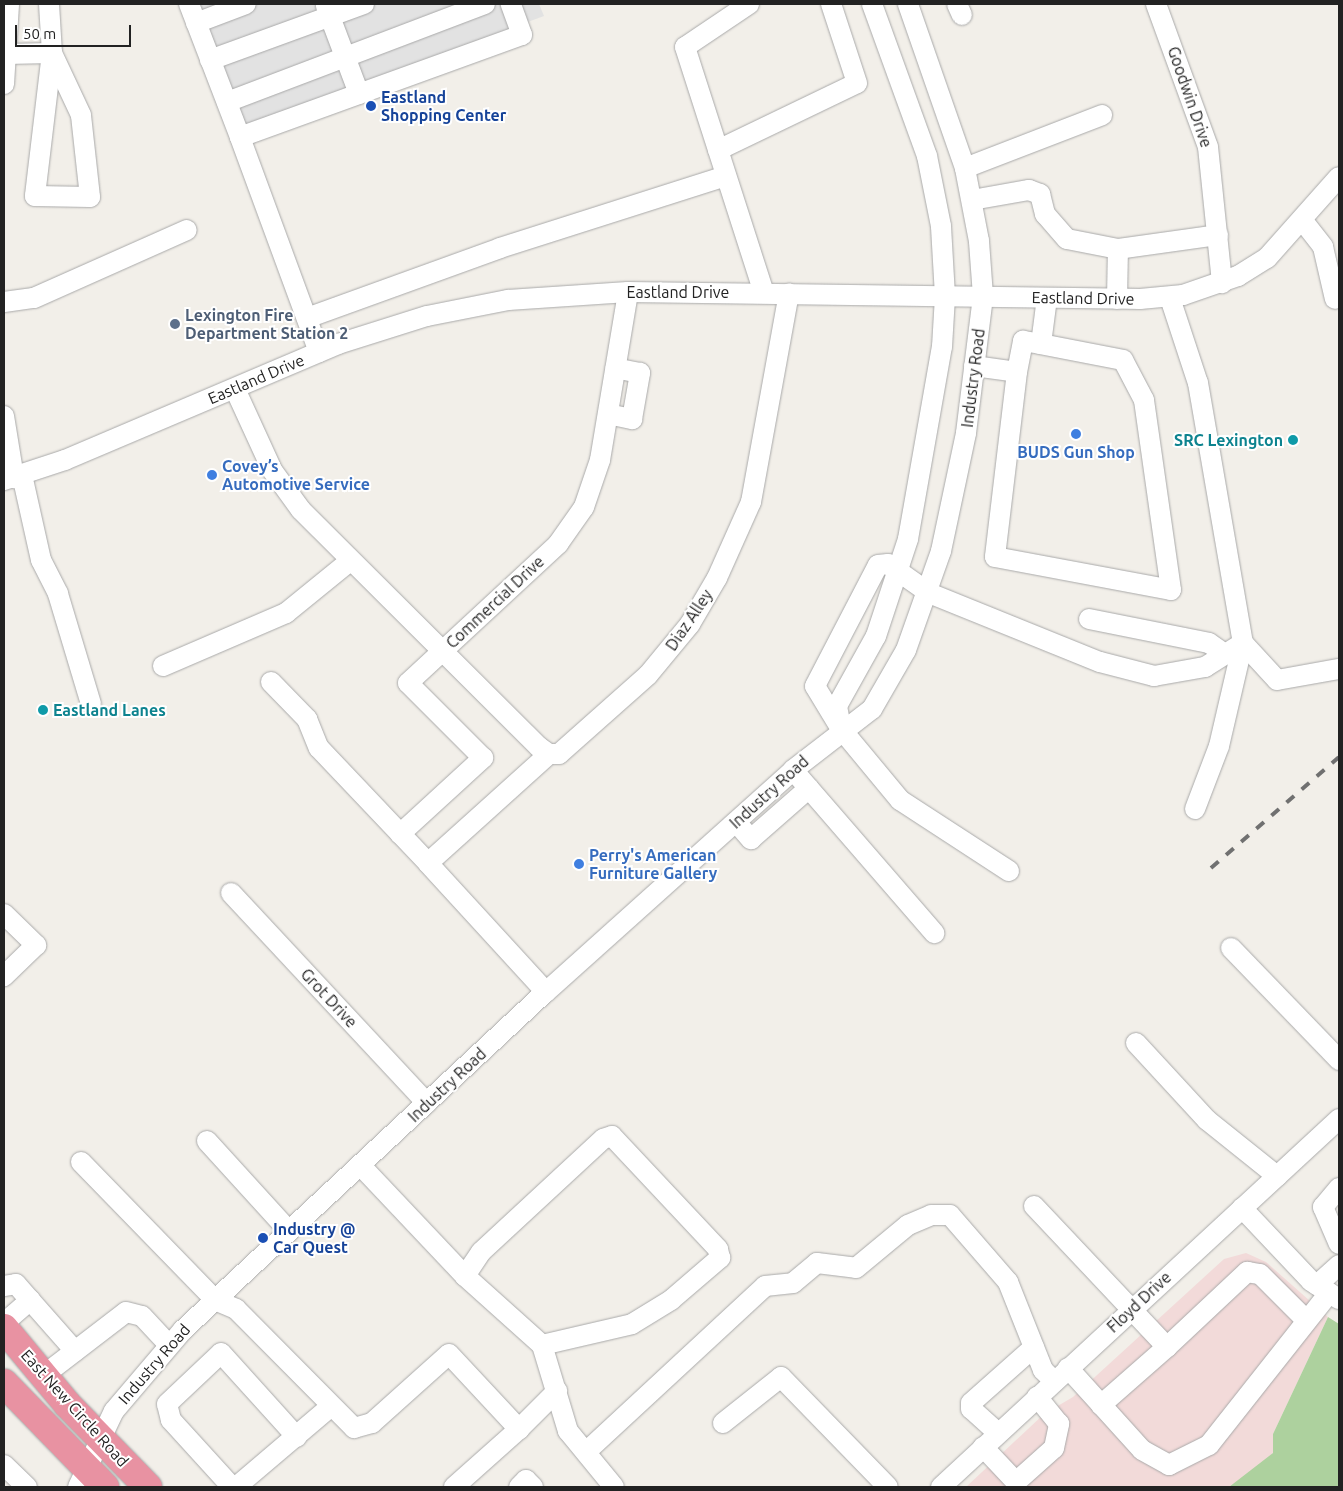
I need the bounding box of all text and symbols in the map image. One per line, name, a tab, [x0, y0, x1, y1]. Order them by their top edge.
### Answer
scale bar	[18, 15, 134, 47]
text: 50 m	[23, 25, 56, 42]
street label: Goodwin Drive	[1164, 44, 1216, 150]
place label: Eastland Shopping Center	[381, 87, 506, 125]
marker: Eastland Shopping Center	[365, 100, 377, 112]
street label: Eastland Drive	[627, 282, 729, 302]
street label: Eastland Drive	[1031, 288, 1135, 308]
place label: Lexington Fire Department Station 2	[185, 305, 348, 343]
marker: Lexington Fire Department Station 2	[169, 318, 181, 330]
street label: Industry Road	[957, 327, 989, 429]
street label: Eastland Drive	[205, 350, 307, 408]
marker: BUDS Gun Shop	[1070, 428, 1082, 440]
place label: SRC Lexington	[1174, 430, 1283, 450]
marker: SRC Lexington	[1287, 434, 1299, 446]
place label: BUDS Gun Shop	[1017, 442, 1135, 462]
place label: Covey’s Automotive Service	[222, 456, 370, 494]
marker: Covey’s Automotive Service	[206, 469, 218, 481]
street label: Commercial Drive	[442, 552, 548, 652]
street label: Diaz Alley	[662, 586, 716, 654]
place label: Eastland Lanes	[53, 700, 166, 720]
marker: Eastland Lanes	[37, 704, 49, 716]
street label: Industry Road	[726, 752, 812, 832]
place label: Perry's American Furniture Gallery	[589, 845, 717, 883]
marker: Perry's American Furniture Gallery	[573, 858, 585, 870]
street label: Grot Drive	[297, 964, 361, 1032]
street label: Industry Road	[404, 1044, 490, 1126]
place label: Industry @ Car Quest	[273, 1219, 355, 1257]
marker: Industry @ Car Quest	[257, 1232, 269, 1244]
street label: Floyd Drive	[1103, 1268, 1175, 1336]
street label: Industry Road	[114, 1320, 194, 1408]
street label: East New Circle Road	[17, 1345, 133, 1471]

